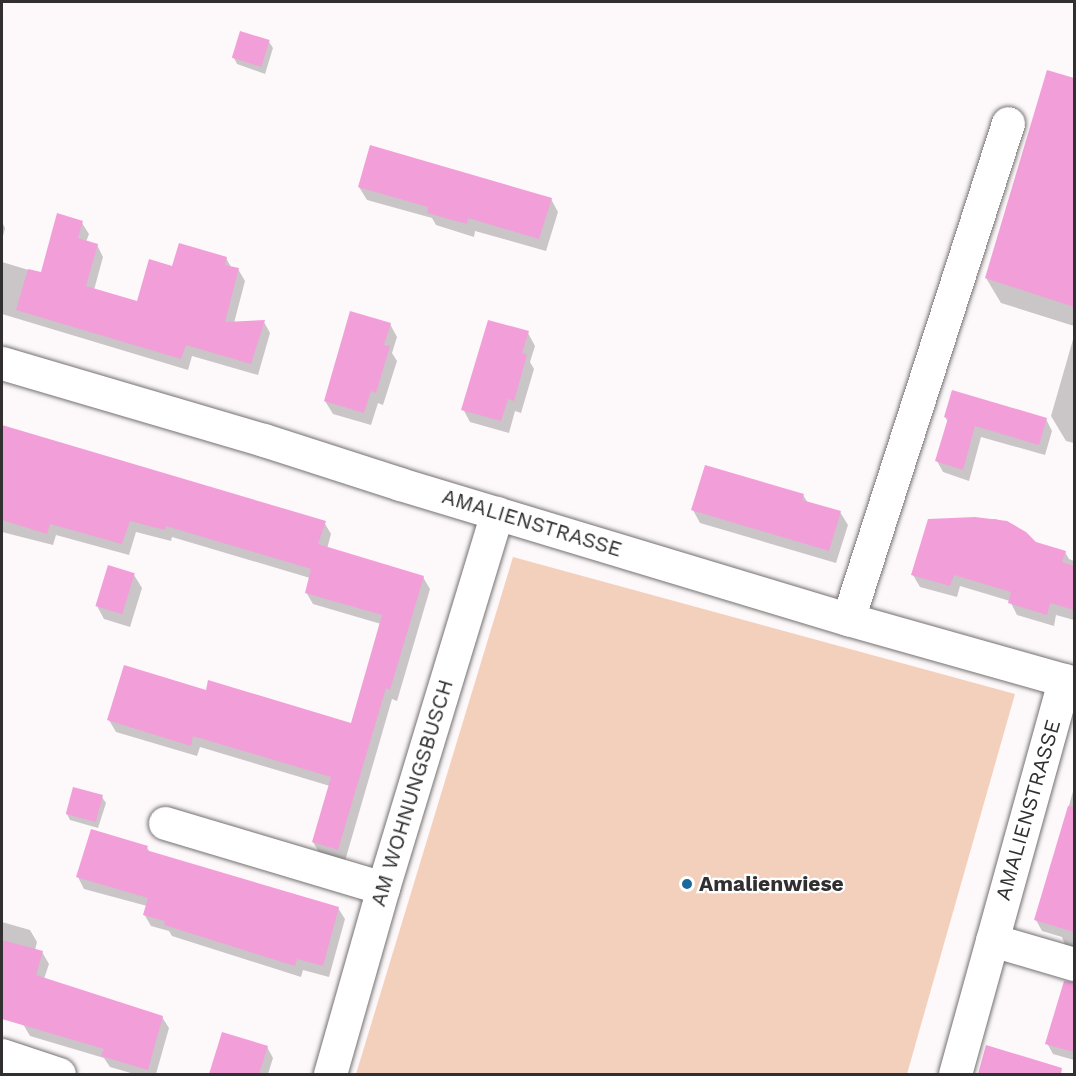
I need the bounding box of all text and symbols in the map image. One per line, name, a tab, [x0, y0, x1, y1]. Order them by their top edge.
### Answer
street label: AMALIENSTRASSE	[439, 484, 625, 562]
street label: AM WOHNUNGSBUSCH	[365, 676, 459, 910]
street label: AMALIENSTRASSE	[990, 717, 1066, 903]
place label: Amalienwiese	[699, 871, 844, 897]
marker: Amalienwiese	[680, 877, 694, 891]

